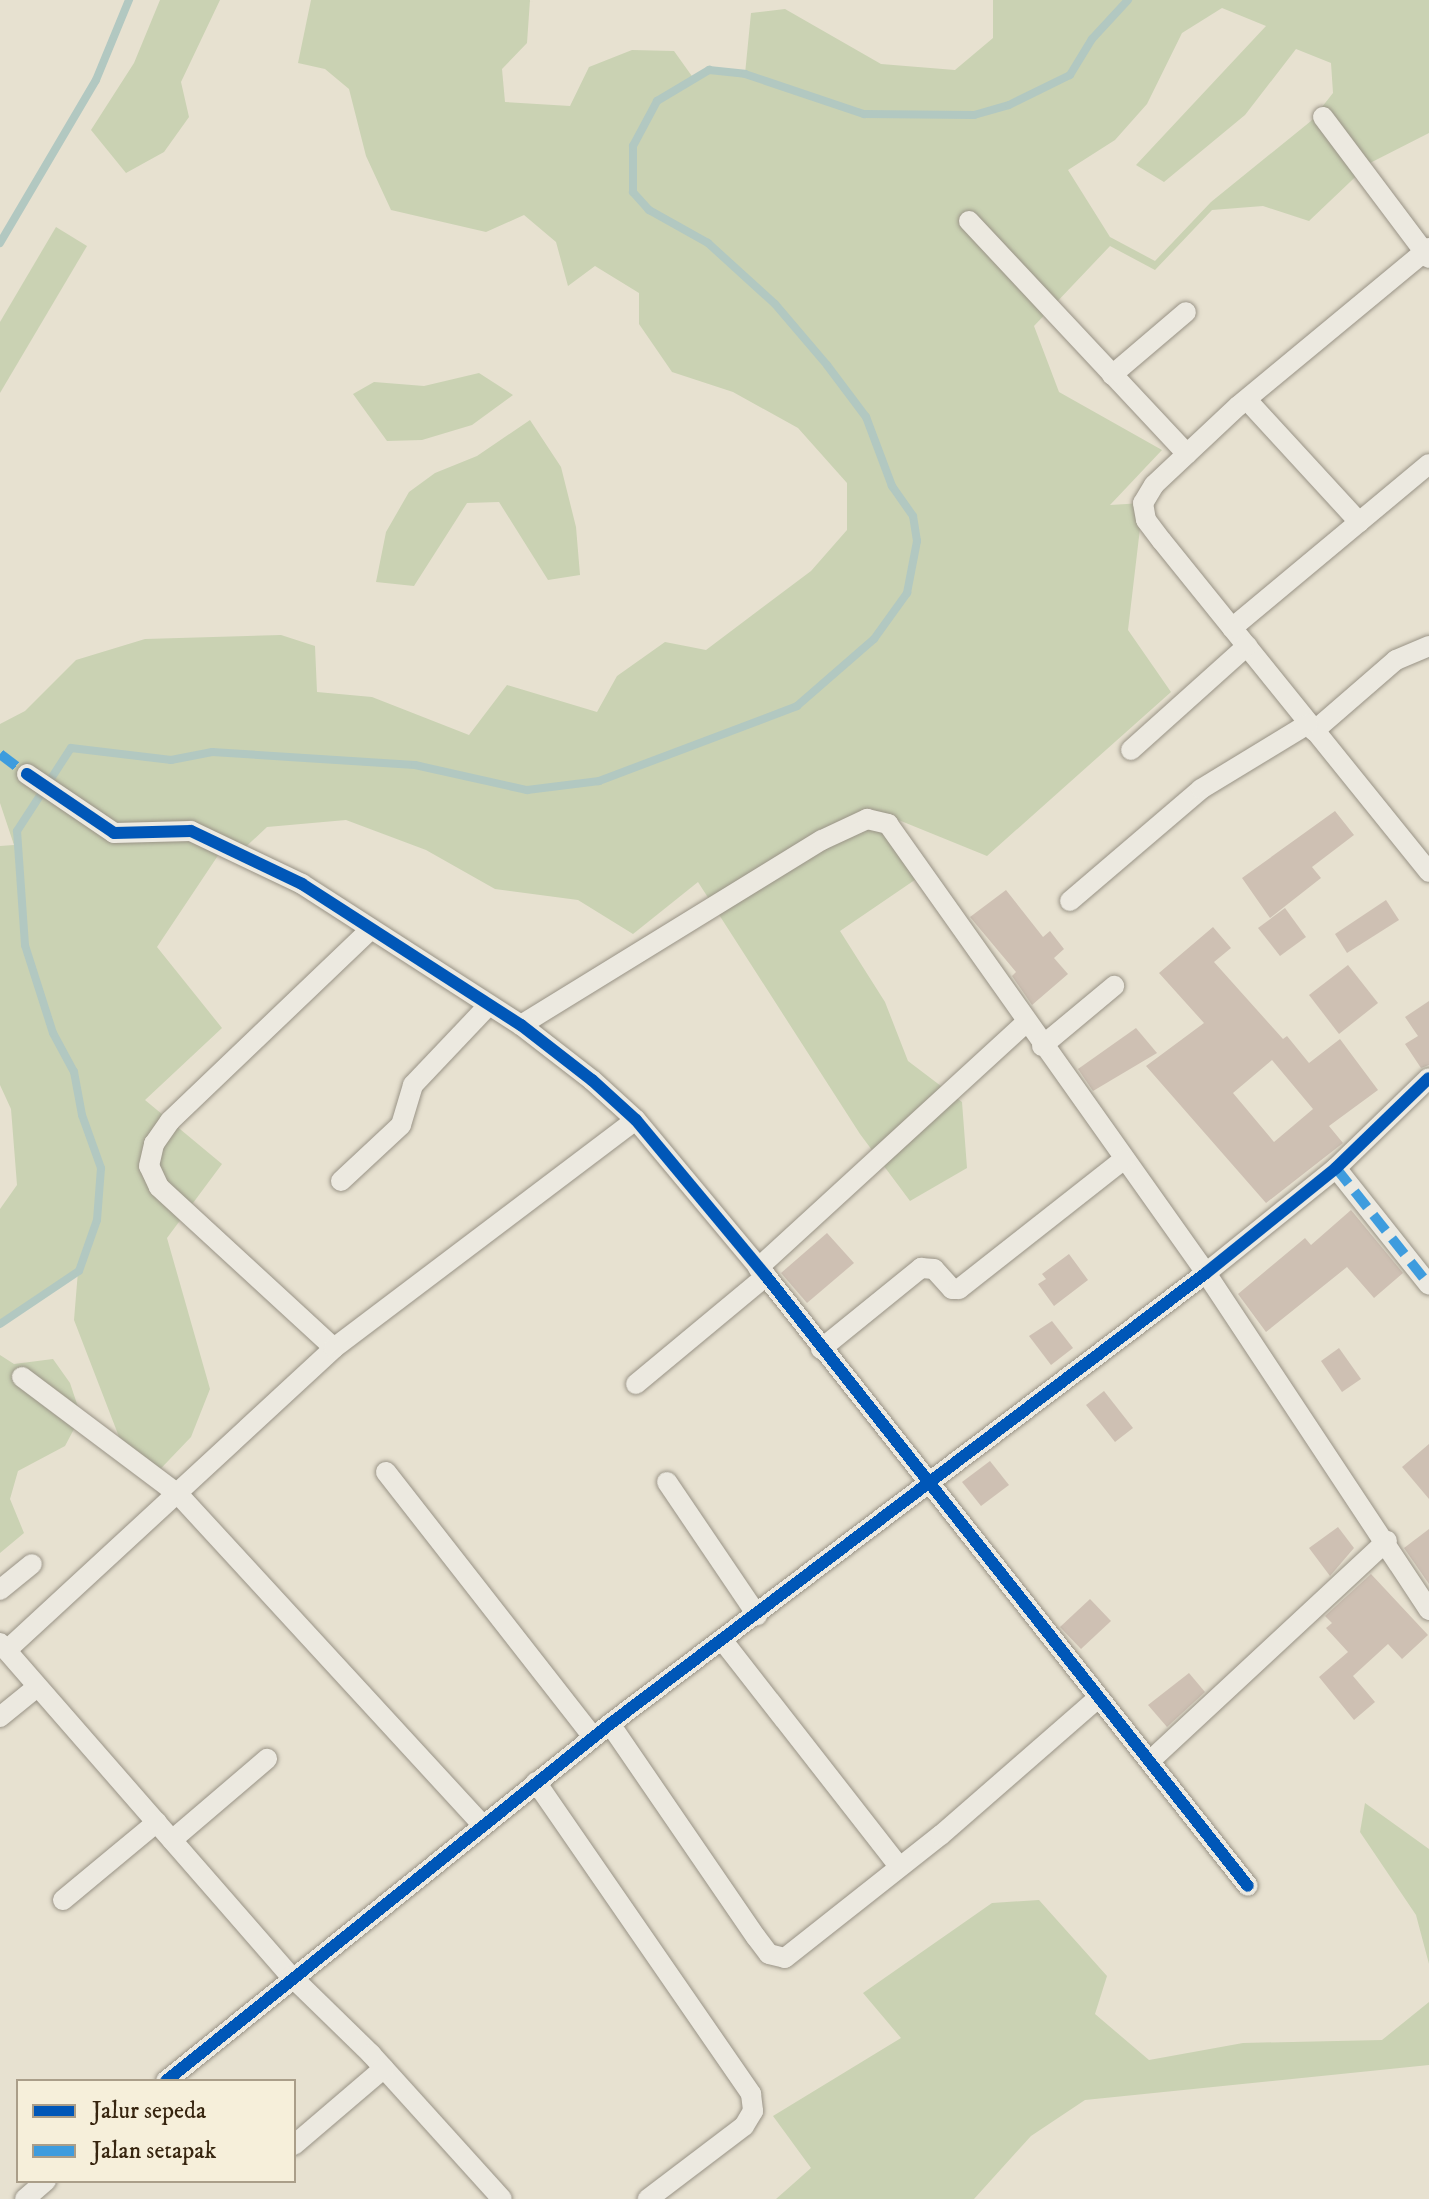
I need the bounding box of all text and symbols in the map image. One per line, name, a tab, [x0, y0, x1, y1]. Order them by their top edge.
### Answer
legend	[16, 2079, 296, 2183]
text: Jalur sepeda	[92, 2096, 206, 2126]
text: Jalan setapak	[92, 2136, 216, 2166]

